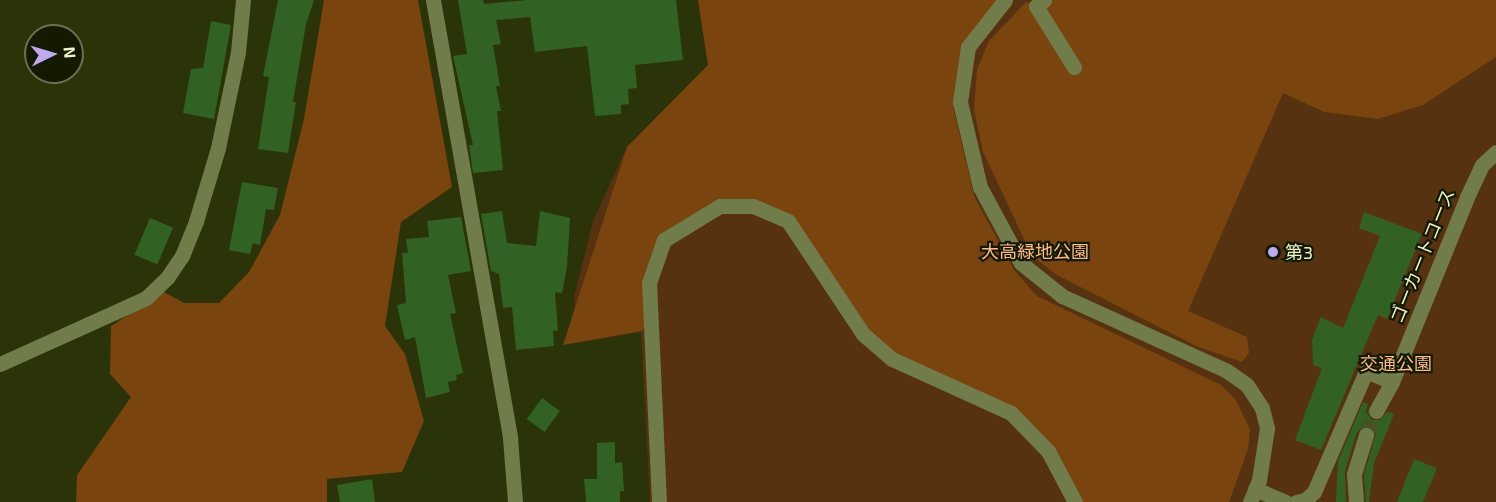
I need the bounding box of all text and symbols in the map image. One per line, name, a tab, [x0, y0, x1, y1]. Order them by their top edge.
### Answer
north arrow	[24, 24, 84, 84]
text: N	[60, 46, 80, 59]
street label: ゴーカートコース	[1385, 185, 1459, 327]
park label: 大高緑地公園	[981, 240, 1089, 262]
place label: 第3	[1285, 241, 1313, 263]
marker: 第3	[1266, 245, 1280, 259]
park label: 交通公園	[1360, 352, 1432, 374]

